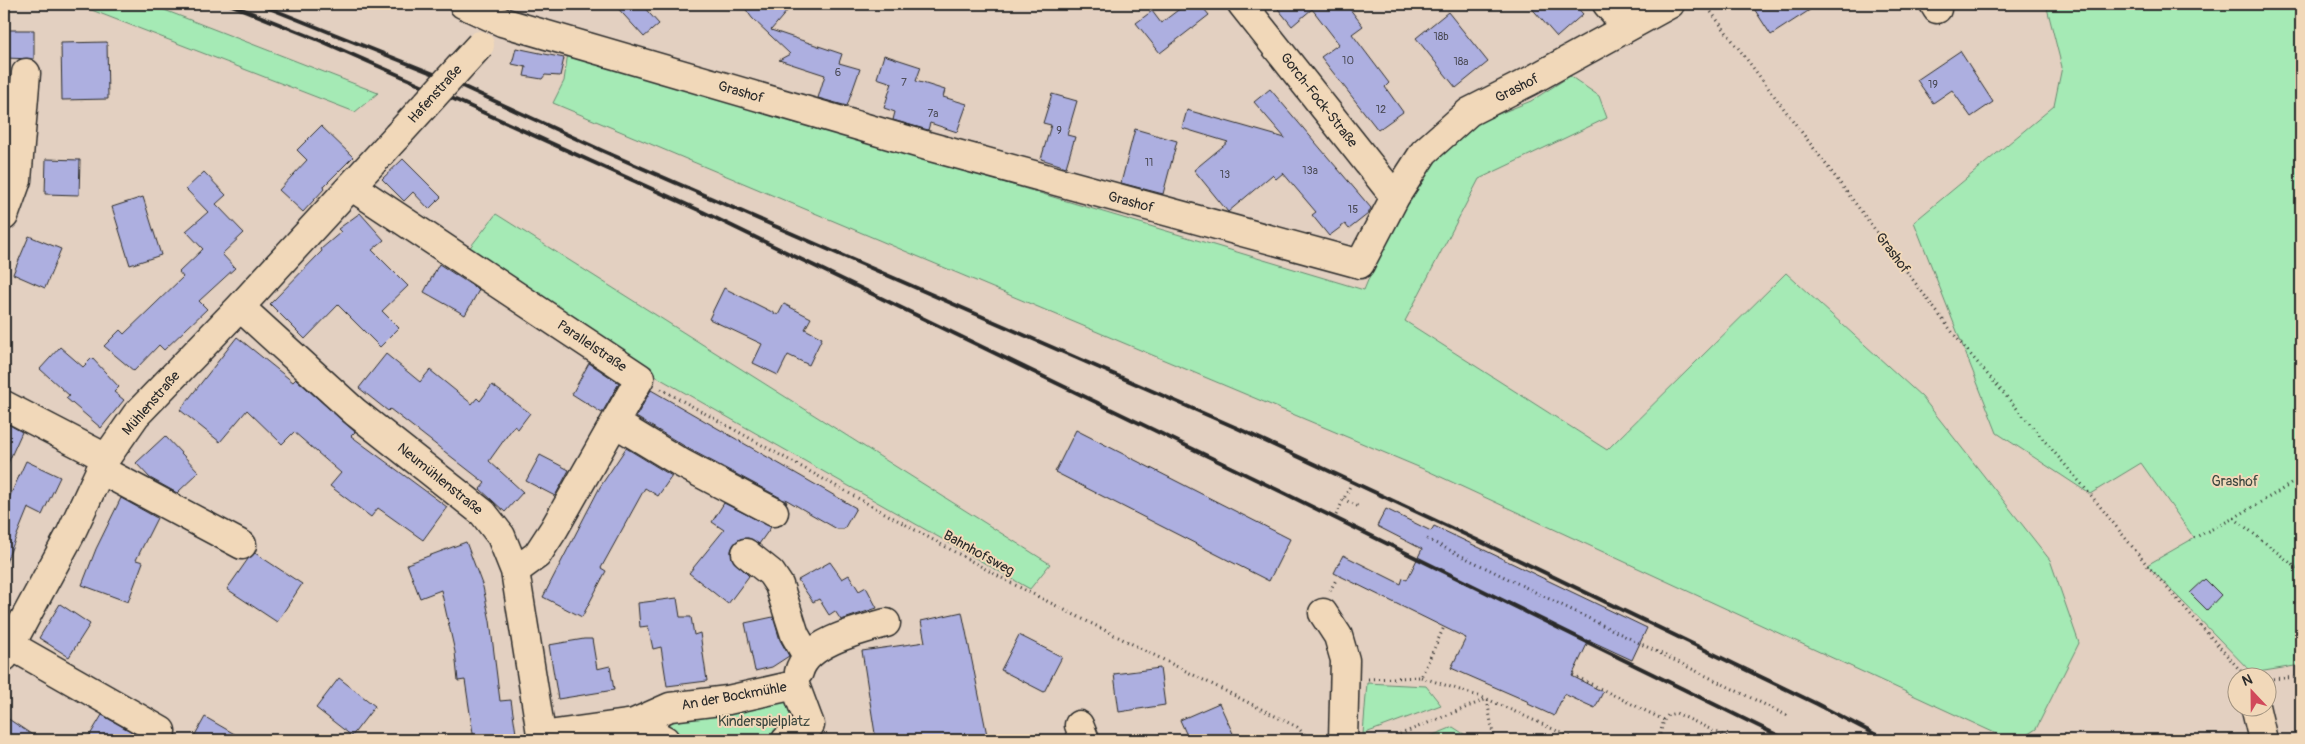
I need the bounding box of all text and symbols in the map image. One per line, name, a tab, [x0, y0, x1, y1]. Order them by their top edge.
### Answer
house number: 18b	[1433, 30, 1449, 43]
street label: Gorch-Fock-Straße	[1277, 49, 1361, 151]
house number: 10	[1342, 54, 1354, 67]
house number: 18a	[1454, 55, 1468, 68]
street label: Hafenstraße	[404, 61, 466, 127]
house number: 6	[835, 66, 841, 79]
street label: Grashof	[1492, 70, 1542, 106]
house number: 7	[901, 76, 907, 89]
street label: Grashof	[716, 77, 766, 107]
house number: 19	[1928, 78, 1938, 91]
house number: 12	[1376, 103, 1386, 116]
house number: 7a	[928, 107, 938, 120]
house number: 9	[1056, 124, 1062, 137]
house number: 11	[1145, 156, 1153, 169]
house number: 13a	[1302, 164, 1318, 177]
house number: 13	[1220, 168, 1230, 181]
street label: Grashof	[1106, 188, 1156, 216]
house number: 15	[1348, 203, 1358, 216]
street label: Grashof	[1872, 229, 1914, 277]
street label: Parallelstraße	[554, 317, 630, 375]
street label: Mühlenstraße	[119, 367, 184, 439]
street label: Neumühlenstraße	[394, 439, 486, 519]
park label: Grashof	[2212, 473, 2259, 490]
street label: Bahnhofsweg	[941, 527, 1017, 579]
north arrow	[2228, 666, 2278, 716]
text: N	[2240, 671, 2255, 690]
street label: An der Bockmühle	[680, 678, 788, 714]
park label: Kinderspielplatz	[718, 713, 810, 730]

